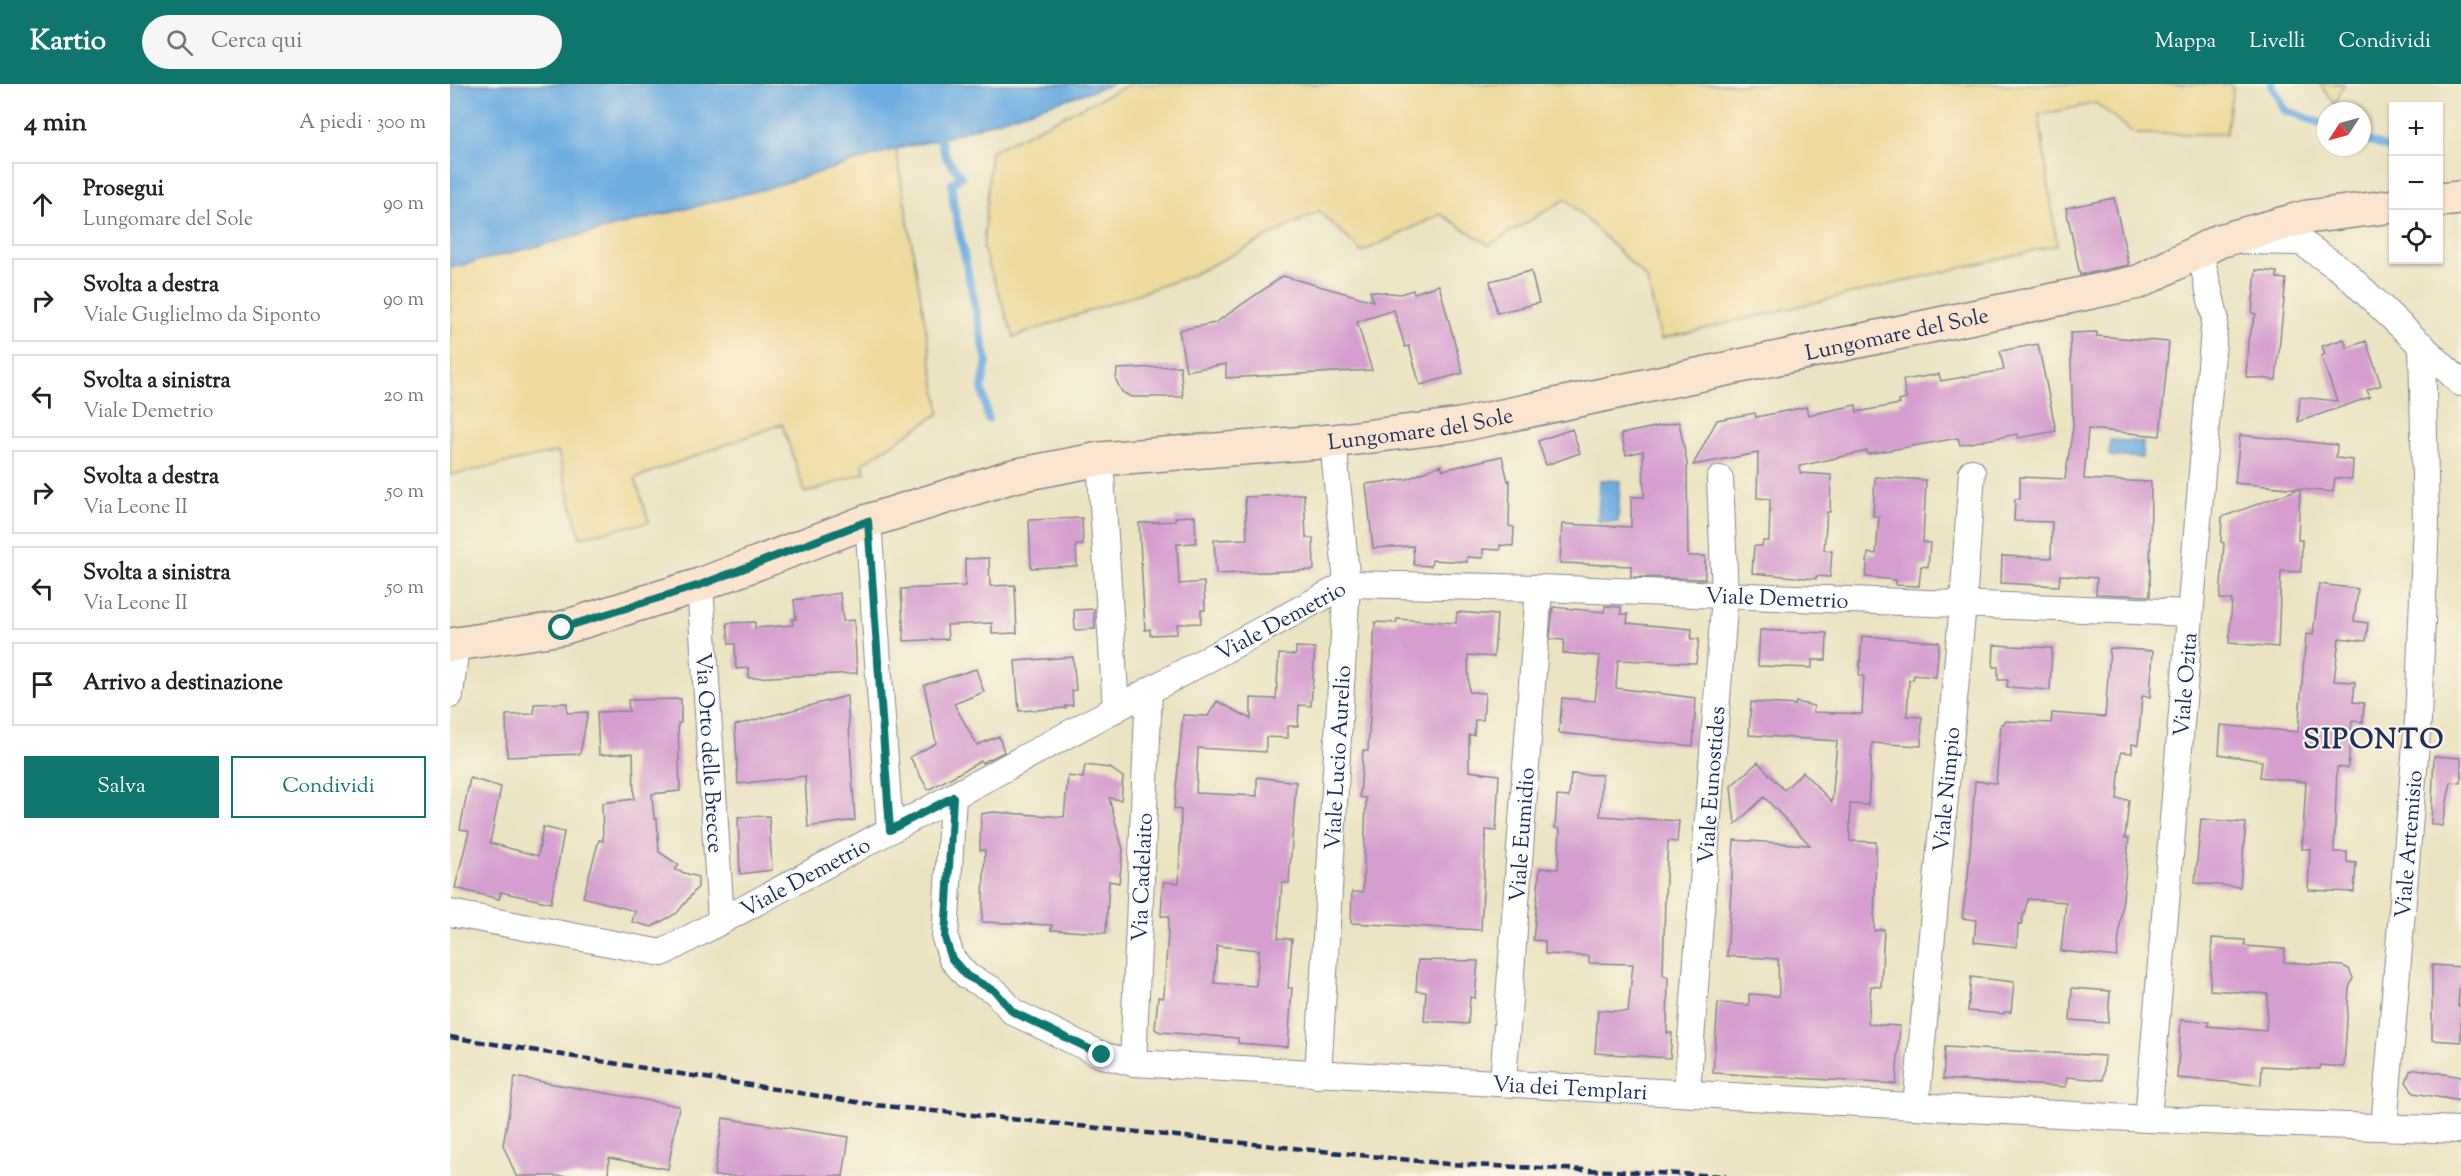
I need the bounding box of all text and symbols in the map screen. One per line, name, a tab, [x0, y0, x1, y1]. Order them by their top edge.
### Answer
search box	[142, 15, 562, 69]
text: Kartio	[30, 22, 106, 62]
icon: search	[163, 26, 196, 59]
text: Cerca qui	[211, 26, 302, 58]
text: Mappa	[2155, 27, 2216, 57]
text: Livelli	[2249, 27, 2306, 57]
text: Condividi	[2339, 27, 2431, 57]
north arrow	[2317, 102, 2371, 156]
map controls	[2389, 102, 2443, 264]
button: +	[2389, 102, 2443, 156]
text: 4 min	[24, 105, 87, 142]
text: A piedi · 300 m	[299, 109, 426, 138]
button: −	[2389, 156, 2443, 210]
text: Prosegui	[83, 174, 164, 206]
icon: ahead	[26, 188, 59, 221]
text: 90 m	[383, 190, 424, 219]
text: Lungomare del Sole	[83, 206, 253, 235]
button: locate	[2389, 210, 2443, 264]
text: Svolta a destra	[83, 270, 219, 302]
icon: right	[26, 284, 59, 317]
text: 90 m	[383, 286, 424, 315]
street label: Lungomare del Sole	[1802, 301, 1992, 371]
text: Viale Guglielmo da Siponto	[83, 302, 321, 331]
text: Svolta a sinistra	[83, 366, 231, 398]
icon: left	[26, 380, 59, 413]
text: 20 m	[383, 382, 424, 411]
text: Viale Demetrio	[83, 398, 213, 427]
street label: Lungomare del Sole	[1326, 401, 1517, 461]
text: Svolta a destra	[83, 462, 219, 494]
icon: right	[26, 476, 59, 509]
text: 50 m	[386, 478, 424, 507]
text: Via Leone II	[83, 494, 188, 523]
text: Svolta a sinistra	[83, 558, 231, 590]
icon: left	[26, 572, 59, 605]
text: 50 m	[386, 574, 424, 603]
street label: Viale Demetrio	[1211, 574, 1352, 671]
street label: Viale Demetrio	[1705, 581, 1849, 619]
text: Via Leone II	[83, 590, 188, 619]
route start	[548, 614, 574, 640]
street label: Viale Ozita	[2167, 631, 2208, 738]
street label: Via Orto delle Brecce	[685, 652, 730, 854]
street label: Viale Lucio Aurelio	[1318, 664, 1361, 851]
icon: arrive	[26, 668, 59, 701]
text: Arrivo a destinazione	[83, 668, 283, 700]
street label: Viale Eunostides	[1691, 705, 1735, 865]
district label: SIPONTO	[2303, 721, 2445, 761]
street label: Viale Nimpio	[1927, 726, 1970, 854]
button: Salva	[24, 756, 219, 818]
button: Condividi	[231, 756, 426, 818]
street label: Viale Eumidio	[1503, 767, 1545, 903]
street label: Viale Artemisio	[2389, 769, 2433, 920]
street label: Via Cadelaito	[1125, 812, 1163, 943]
street label: Viale Demetrio	[735, 831, 877, 927]
route end	[1088, 1041, 1114, 1067]
street label: Via dei Templari	[1491, 1070, 1648, 1110]

